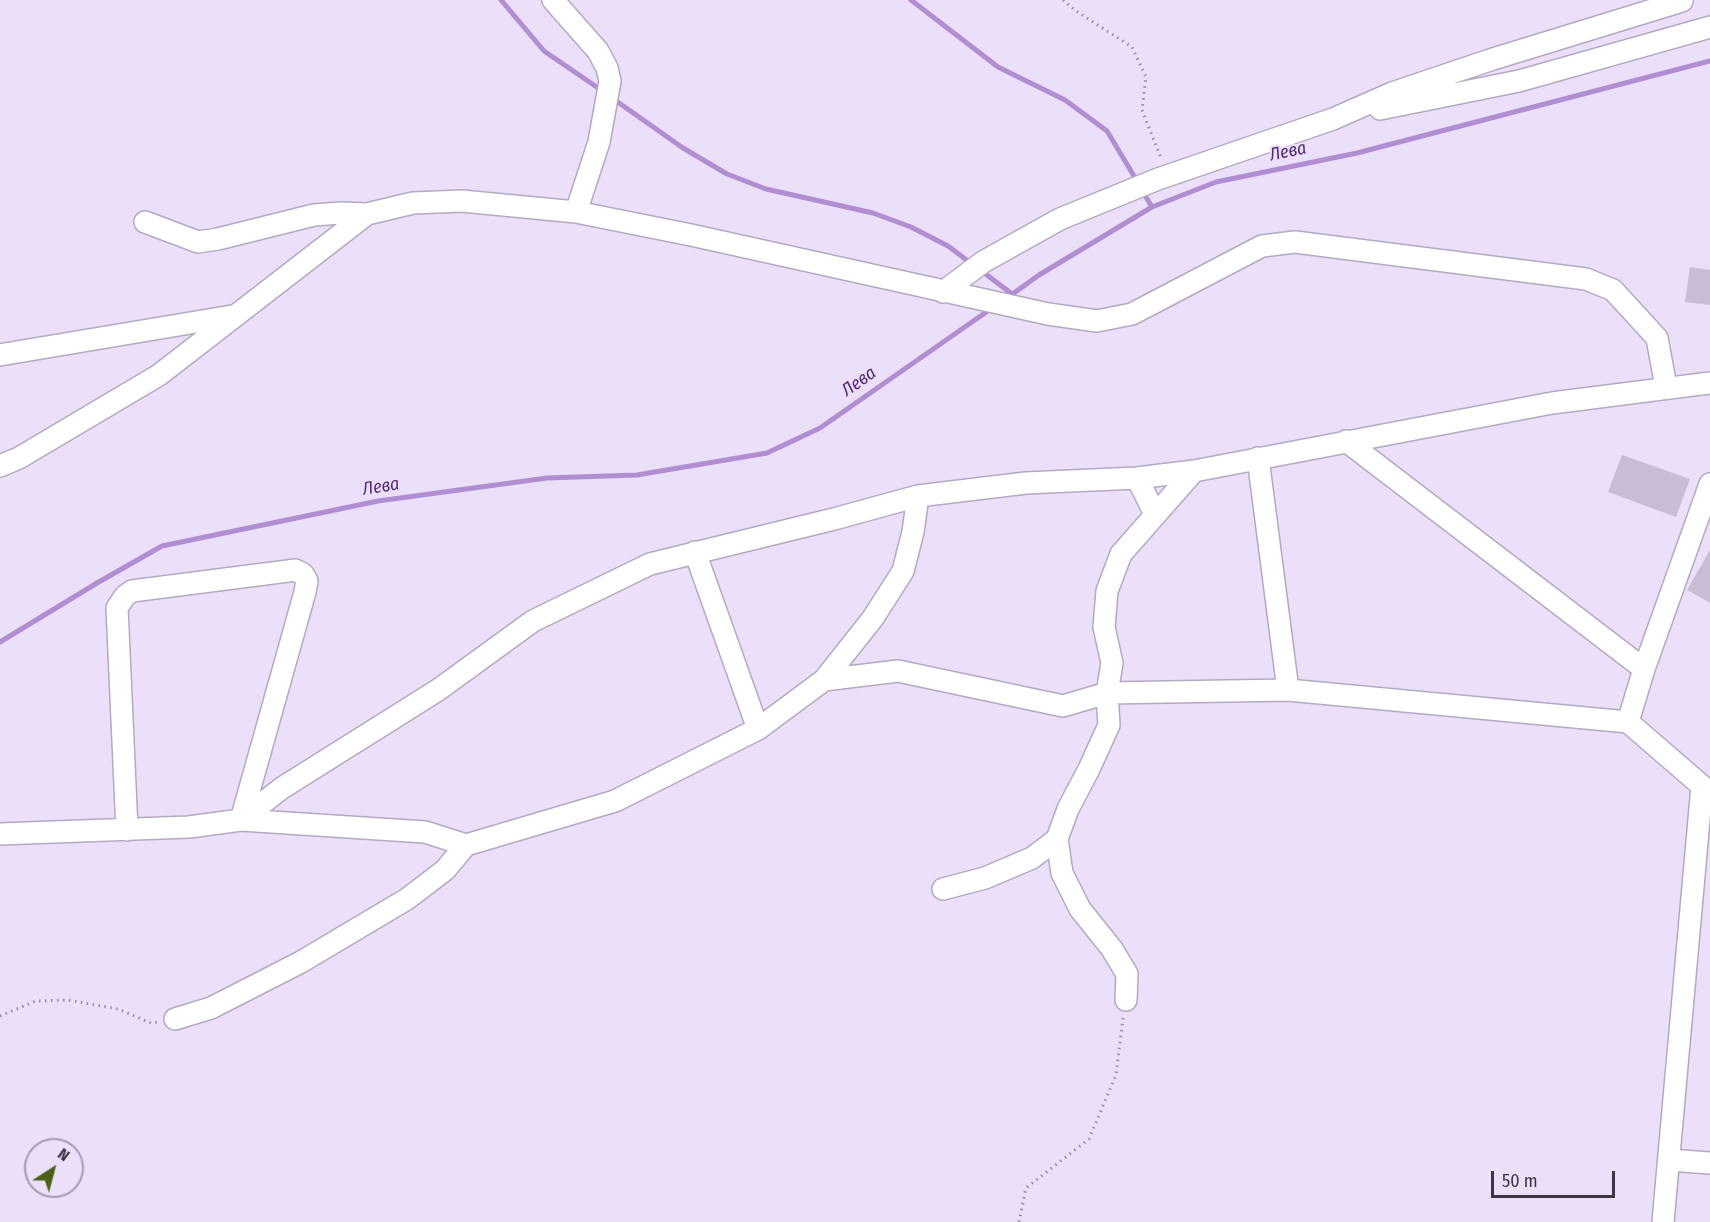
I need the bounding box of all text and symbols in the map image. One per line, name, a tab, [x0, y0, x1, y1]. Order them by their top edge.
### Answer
water label: Лева	[1268, 138, 1308, 166]
water label: Лева	[838, 363, 880, 401]
water label: Лева	[361, 473, 401, 501]
north arrow	[24, 1138, 84, 1198]
text: N	[54, 1144, 73, 1165]
scale bar	[1494, 1159, 1618, 1197]
text: 50 m	[1502, 1170, 1538, 1192]

